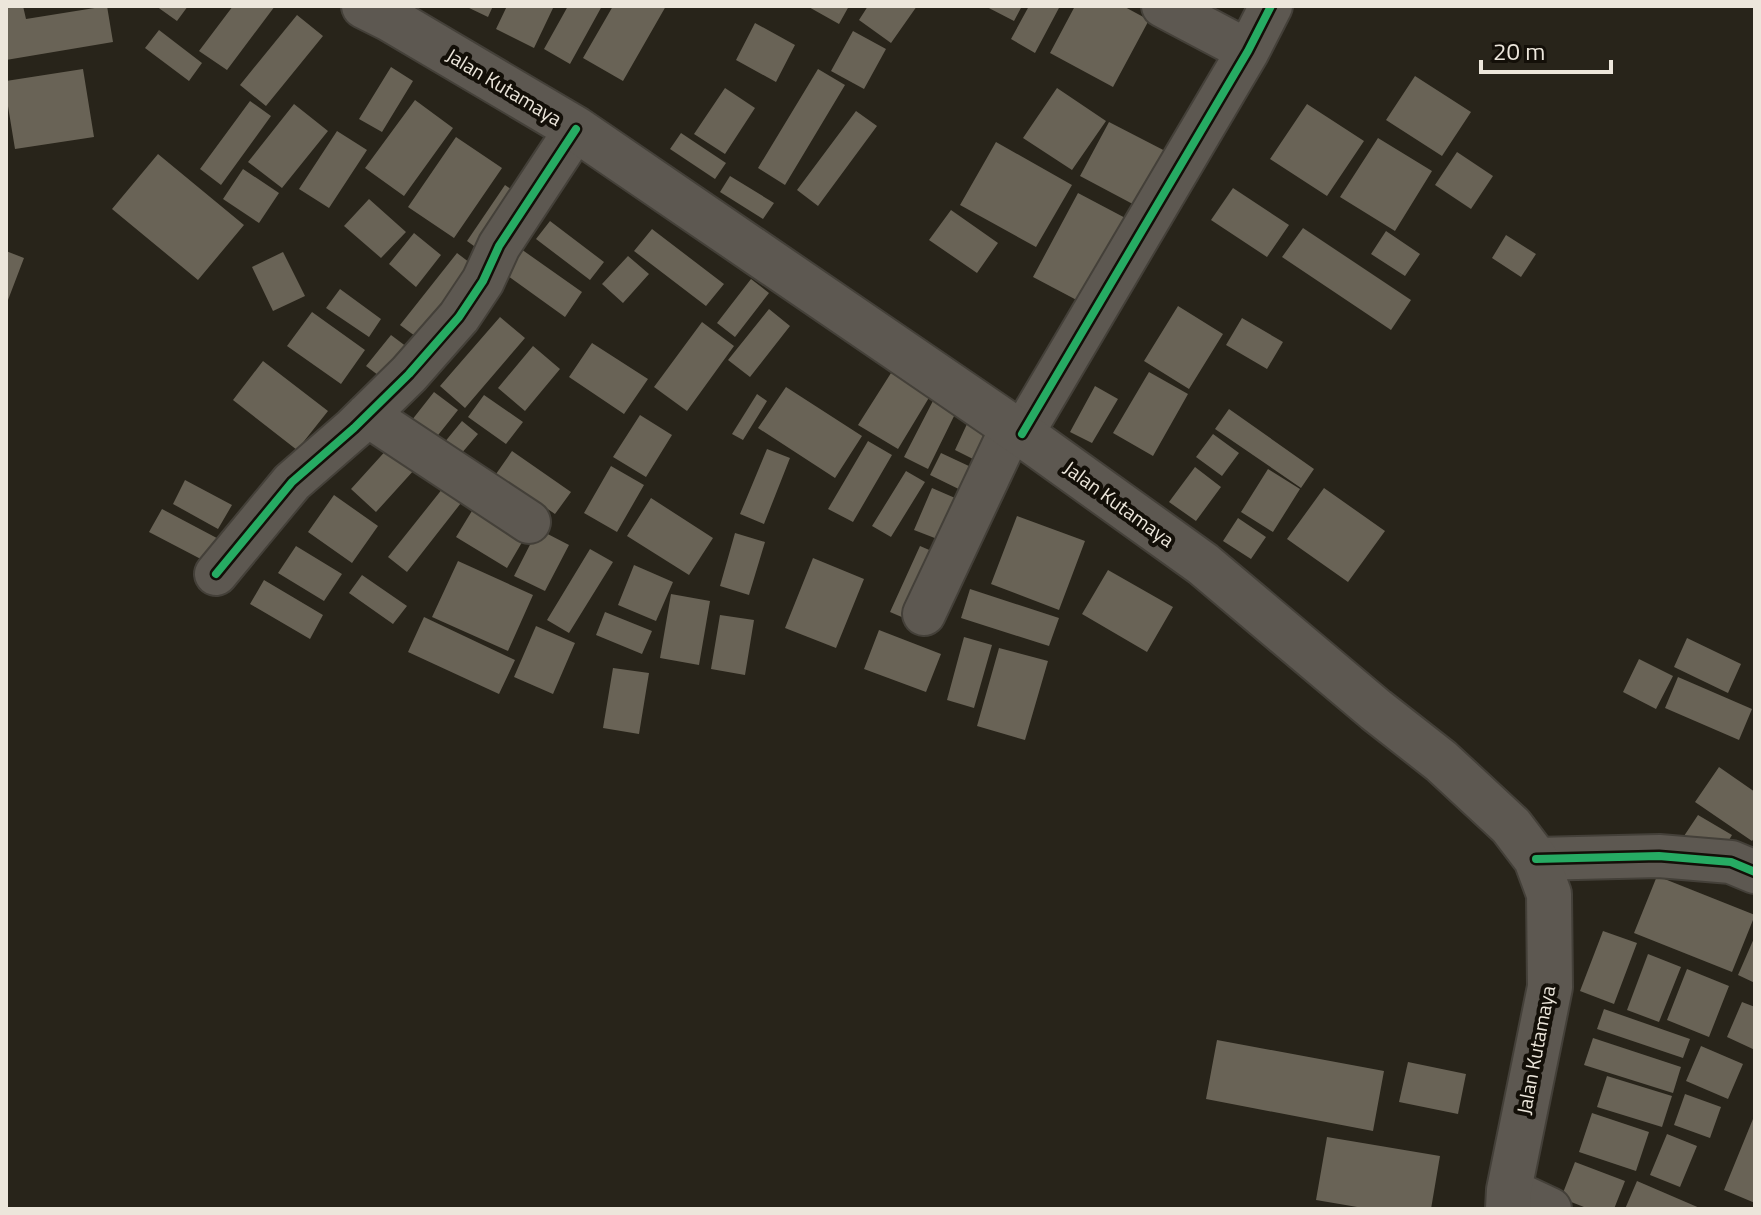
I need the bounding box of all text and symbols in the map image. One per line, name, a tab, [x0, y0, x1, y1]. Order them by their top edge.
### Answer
scale bar	[1481, 24, 1611, 74]
text: 20 m	[1493, 33, 1545, 69]
street label: Jalan Kutamaya	[440, 40, 568, 133]
street label: Jalan Kutamaya	[1057, 453, 1181, 554]
street label: Jalan Kutamaya	[1508, 983, 1563, 1117]

